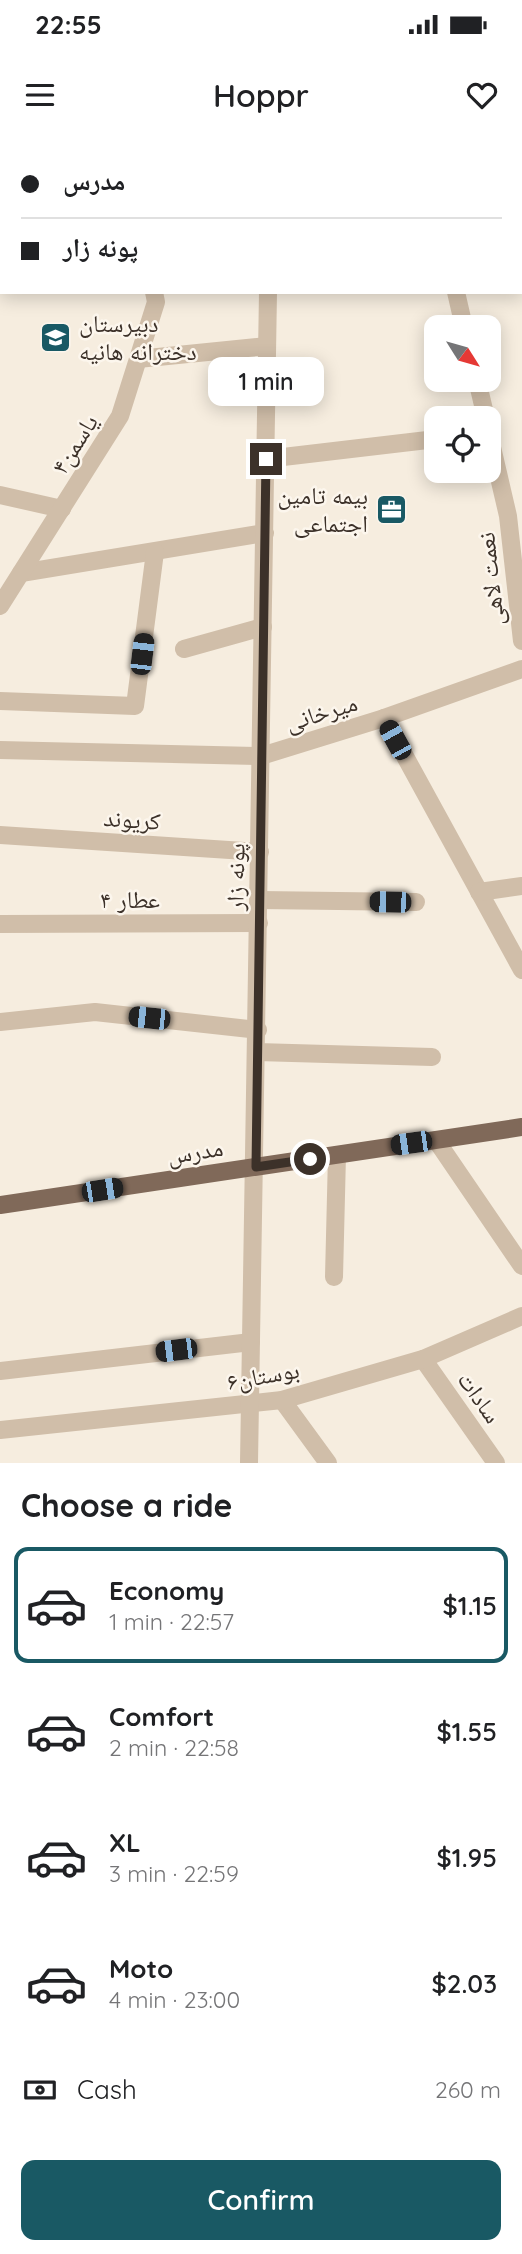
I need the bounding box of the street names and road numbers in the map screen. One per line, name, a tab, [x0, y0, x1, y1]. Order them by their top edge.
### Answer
street label: یاسمن۴	[44, 409, 104, 479]
street label: نعمت لاهی	[470, 531, 510, 627]
street label: میرخانی	[281, 687, 361, 737]
street label: کریوند	[102, 802, 162, 836]
street label: پونه زار	[219, 843, 251, 912]
street label: عطار ۴	[100, 884, 160, 914]
street label: مدرس	[165, 1132, 225, 1170]
street label: بوستان۶	[224, 1354, 302, 1396]
street label: سادات	[452, 1365, 508, 1429]

